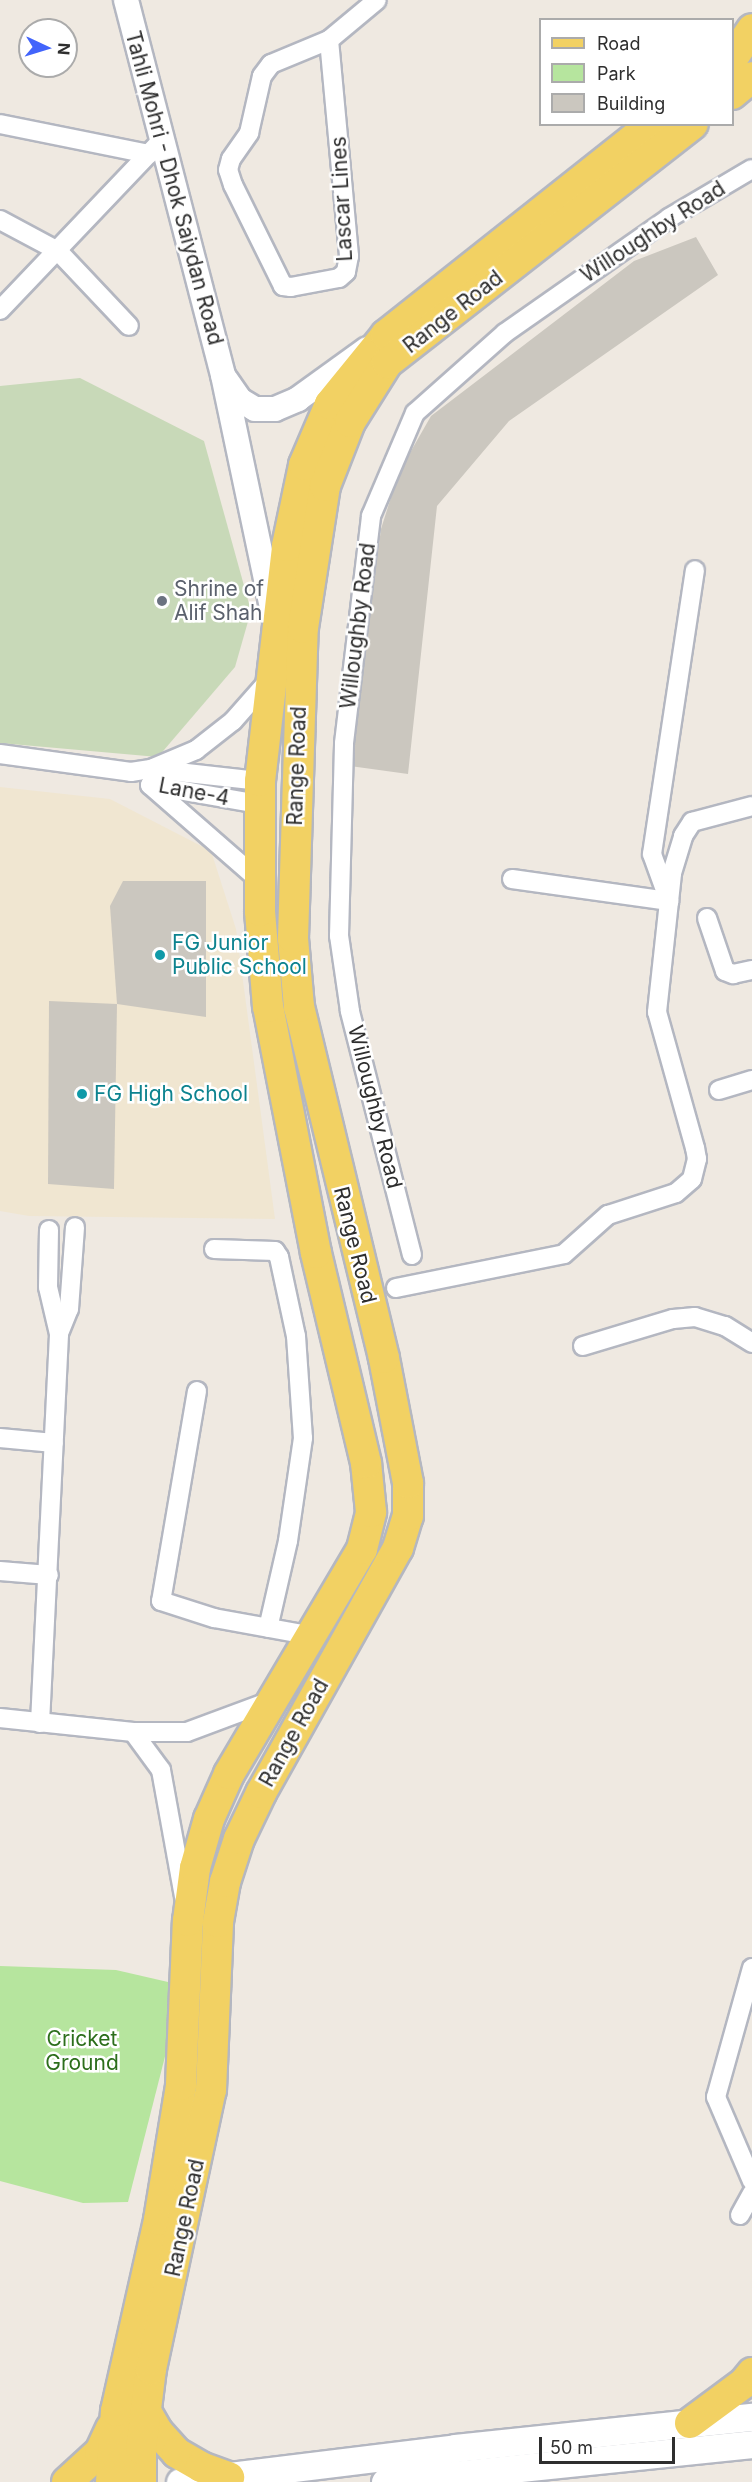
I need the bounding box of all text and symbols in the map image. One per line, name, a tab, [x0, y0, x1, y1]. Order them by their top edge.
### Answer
north arrow	[18, 18, 78, 78]
legend	[539, 18, 734, 126]
street label: Tahli Mohri - Dhok Saiydan Road	[120, 28, 228, 348]
text: Road	[597, 33, 640, 54]
text: N	[54, 42, 74, 56]
text: Park	[597, 63, 636, 84]
text: Building	[597, 93, 665, 114]
street label: Lascar Lines	[326, 136, 358, 262]
street label: Willoughby Road	[576, 176, 730, 288]
street label: Range Road	[398, 265, 508, 359]
street label: Willoughby Road	[335, 542, 381, 710]
place label: Shrine of Alif Shah	[174, 576, 264, 626]
marker: Shrine of Alif Shah	[155, 594, 169, 608]
street label: Range Road	[282, 706, 312, 826]
street label: Lane-4	[156, 773, 232, 811]
place label: FG Junior Public School	[172, 930, 307, 980]
marker: FG Junior Public School	[153, 948, 167, 962]
street label: Willoughby Road	[343, 1023, 407, 1191]
place label: FG High School	[94, 1081, 248, 1107]
marker: FG High School	[75, 1087, 89, 1101]
street label: Range Road	[328, 1184, 382, 1306]
street label: Range Road	[254, 1675, 334, 1791]
park label: Cricket Ground	[45, 2026, 119, 2076]
street label: Range Road	[160, 2157, 210, 2279]
scale bar	[542, 2425, 678, 2463]
text: 50 m	[550, 2437, 593, 2458]

